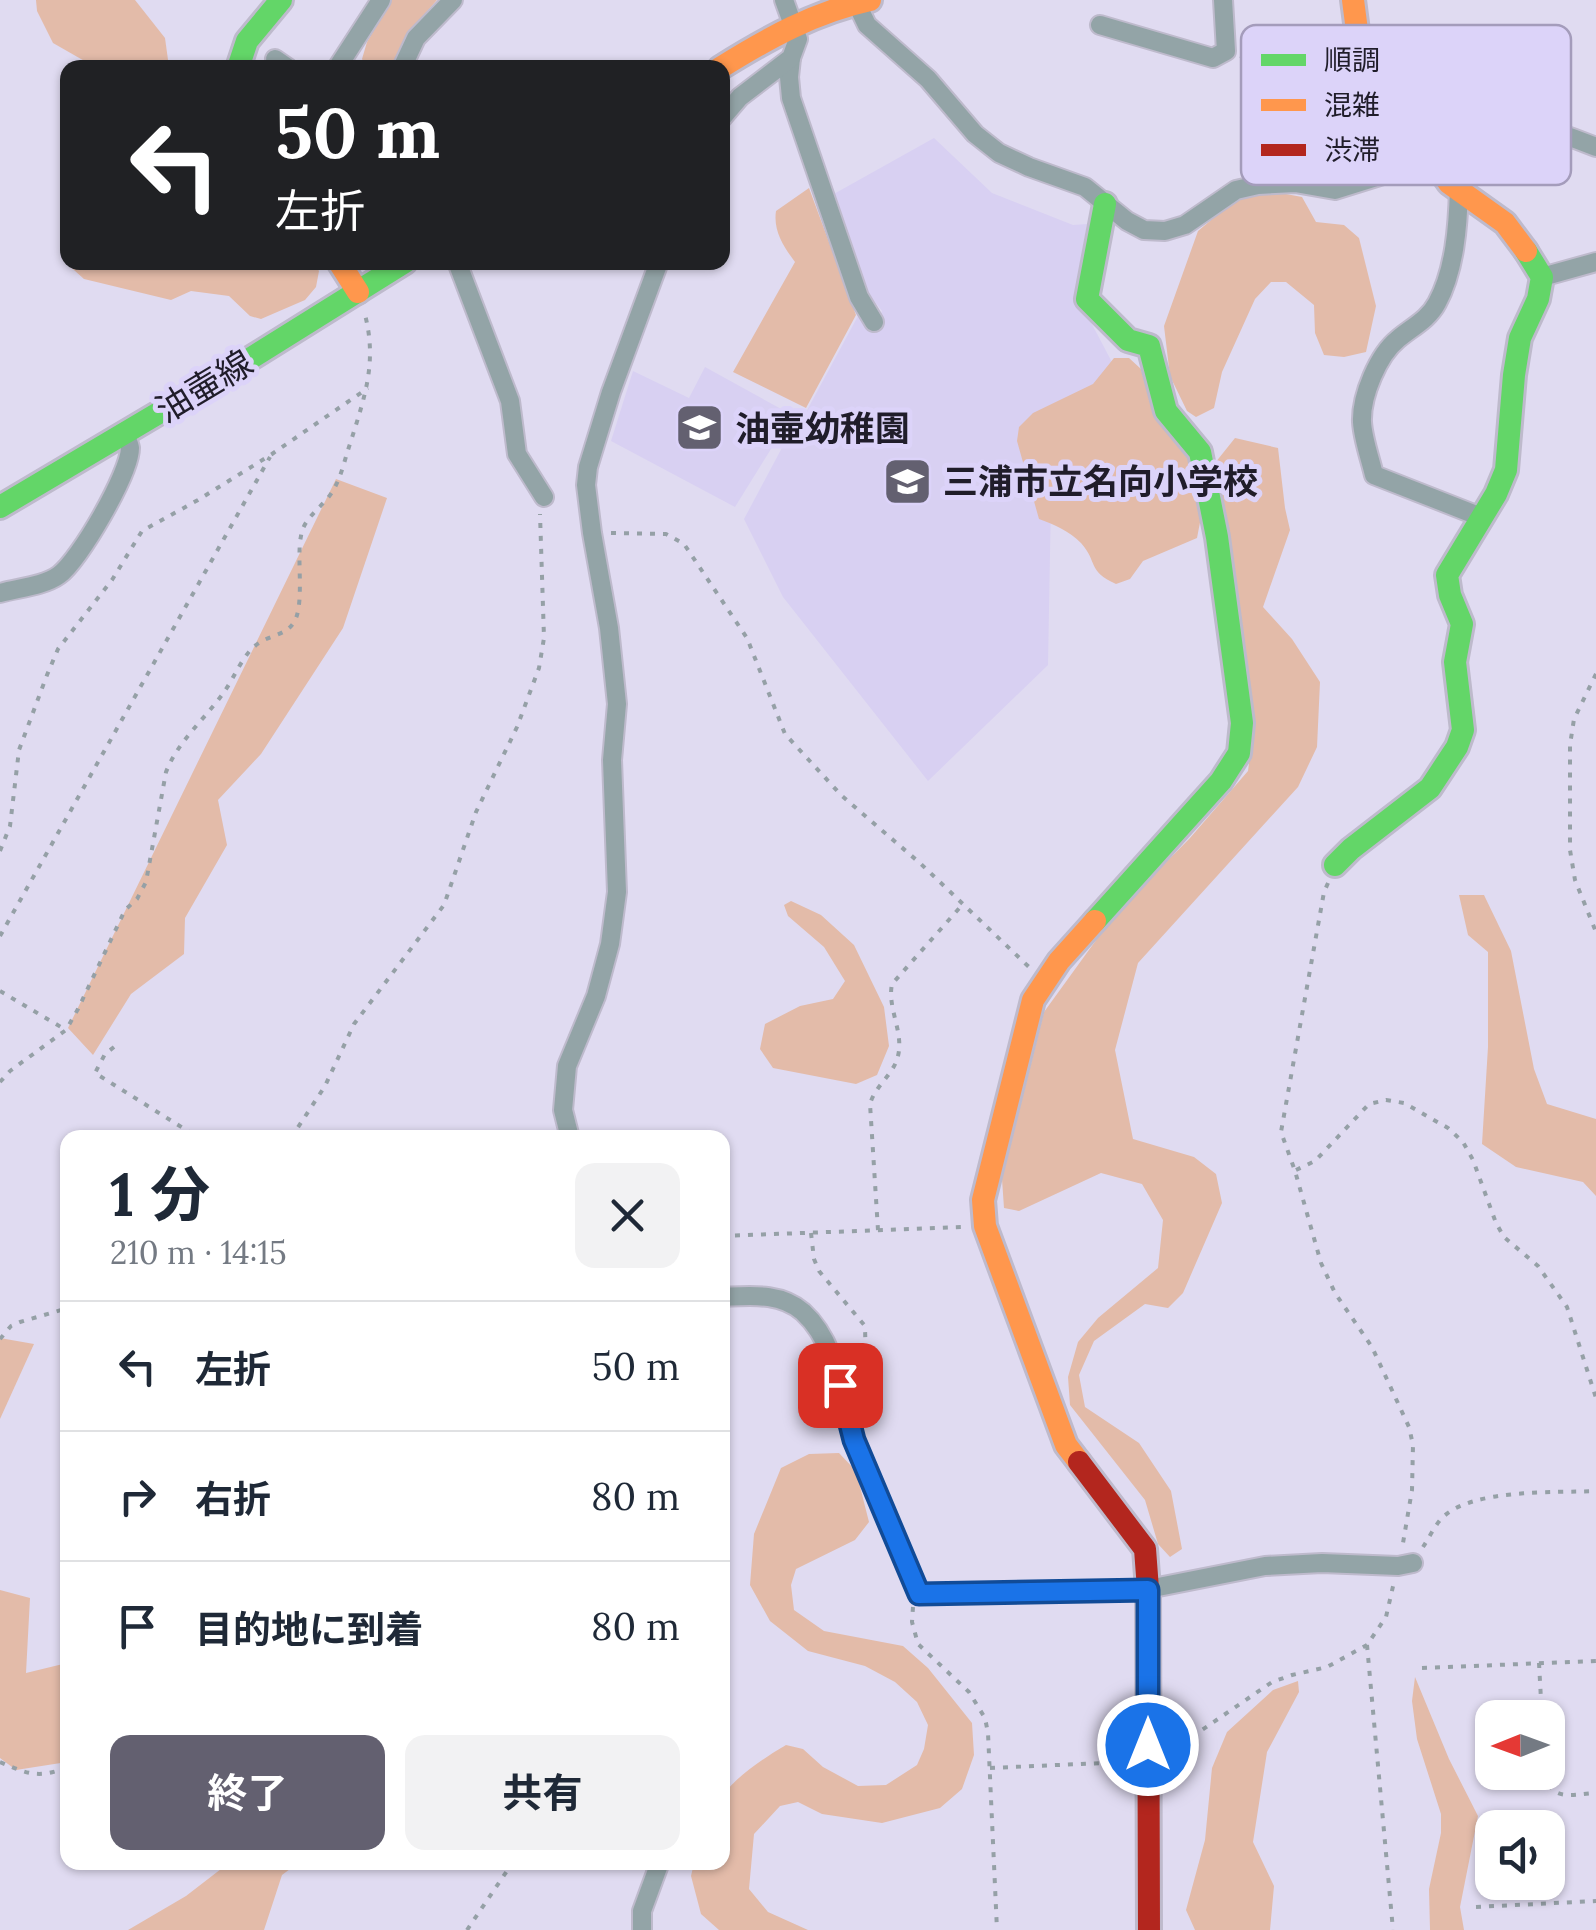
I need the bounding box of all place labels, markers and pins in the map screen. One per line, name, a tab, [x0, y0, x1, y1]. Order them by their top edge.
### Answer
school or university icon: 油壷幼稚園	[674, 402, 726, 454]
place label: 油壷幼稚園	[735, 406, 910, 451]
school or university icon: 三浦市立名向小学校	[882, 455, 934, 507]
place label: 三浦市立名向小学校	[943, 459, 1258, 504]
pin	[798, 1343, 883, 1428]

